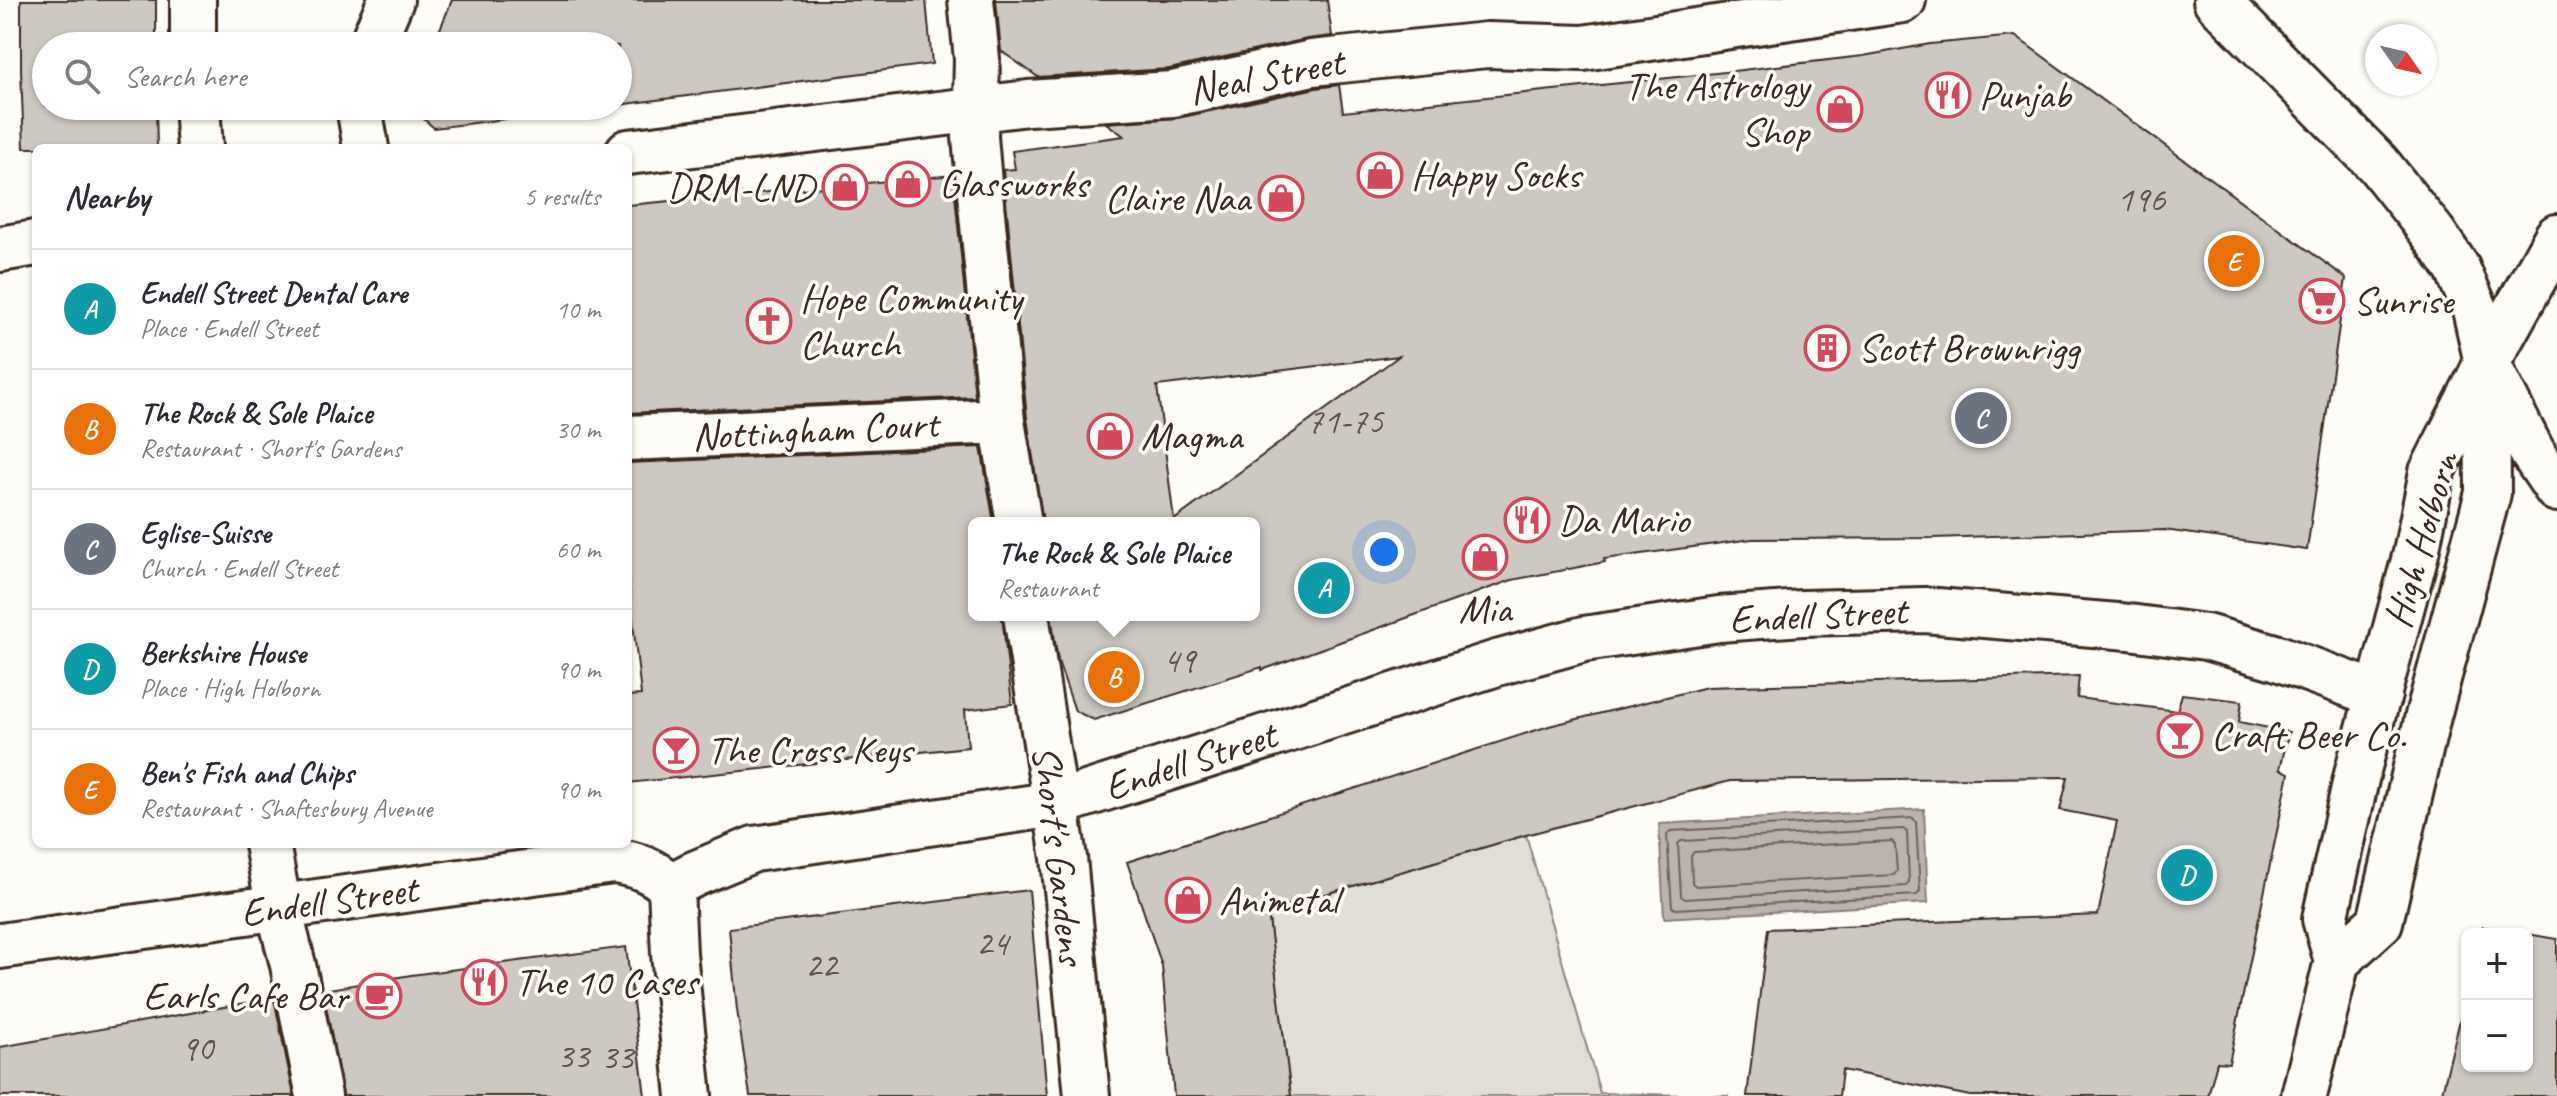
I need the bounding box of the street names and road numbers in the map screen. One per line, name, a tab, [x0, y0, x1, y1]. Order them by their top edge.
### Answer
street label: Neal Street	[1185, 36, 1351, 115]
street label: Nottingham Court	[691, 398, 943, 461]
street label: High Holborn	[2372, 445, 2470, 633]
street label: Endell Street	[1728, 585, 1912, 645]
street label: Endell Street	[1098, 709, 1286, 812]
street label: Short's Gardens	[1021, 743, 1098, 971]
street label: Endell Street	[238, 863, 424, 938]

